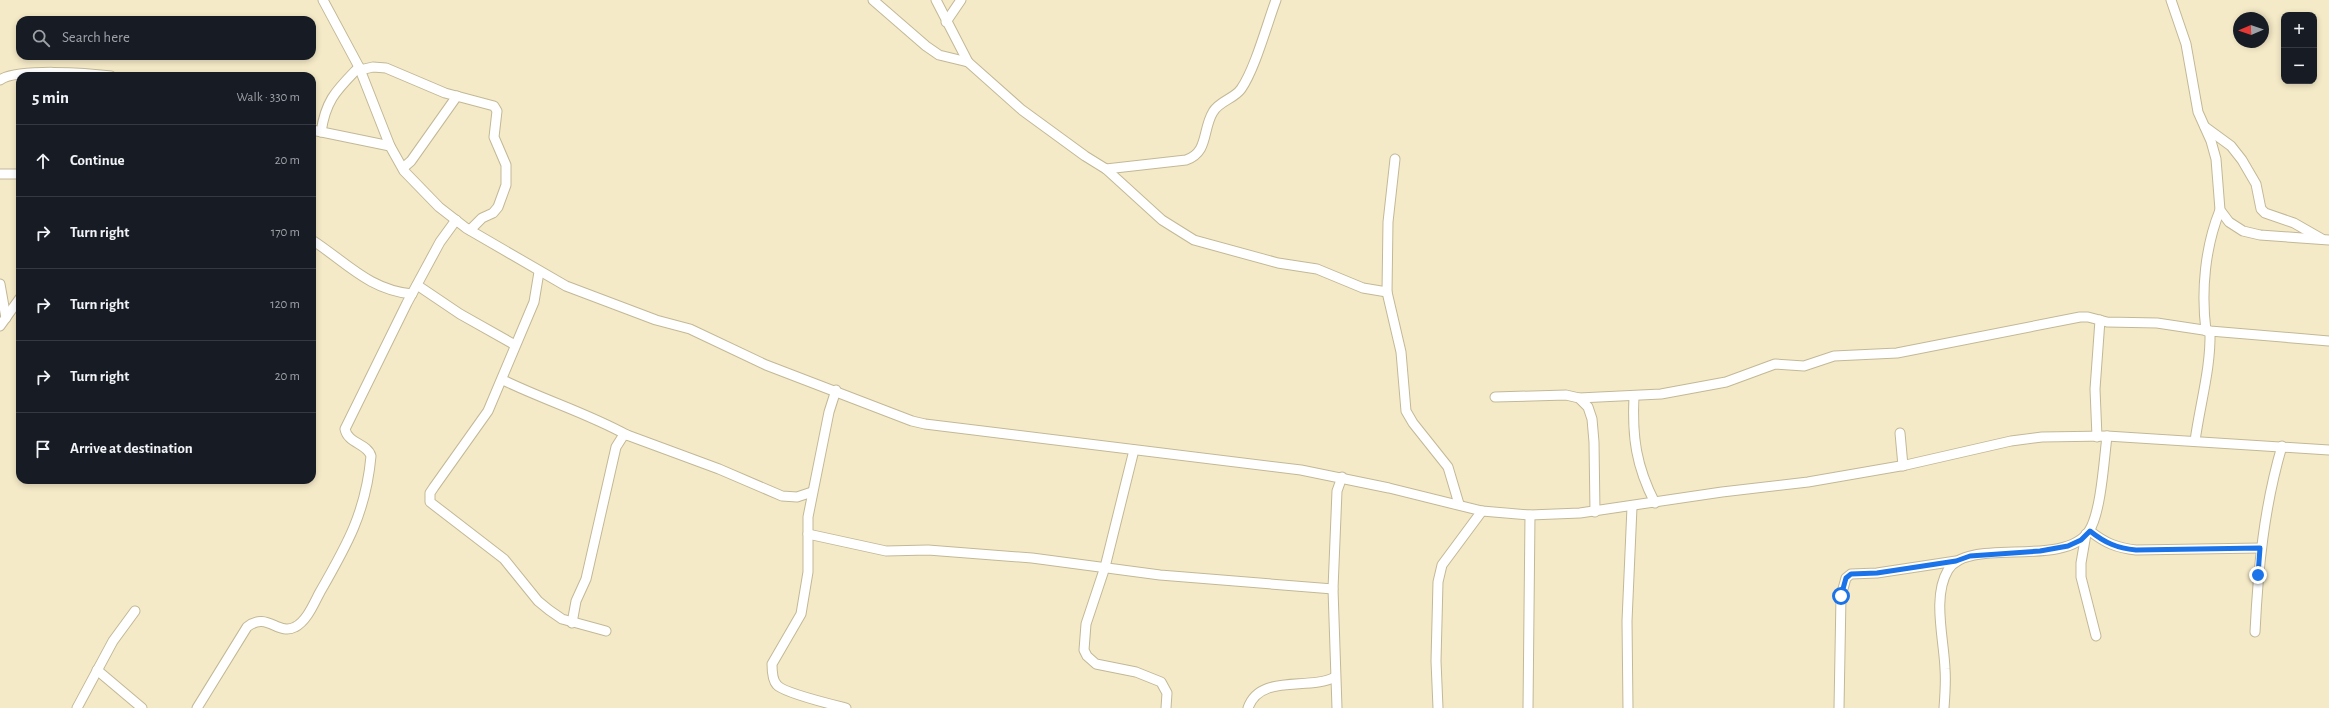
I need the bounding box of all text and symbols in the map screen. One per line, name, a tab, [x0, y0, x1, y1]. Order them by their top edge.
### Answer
north arrow	[2233, 12, 2269, 48]
map controls	[2281, 12, 2317, 84]
button: +	[2281, 12, 2317, 48]
search box	[16, 16, 316, 60]
icon: search	[30, 27, 52, 49]
text: Search here	[62, 30, 130, 45]
button: −	[2281, 48, 2317, 84]
text: 5 min	[32, 89, 69, 106]
text: Walk · 330 m	[237, 91, 300, 104]
icon: ahead	[32, 150, 54, 172]
text: Continue	[70, 153, 125, 168]
text: 20 m	[275, 154, 300, 167]
icon: right	[32, 222, 54, 244]
text: Turn right	[70, 225, 129, 240]
text: 170 m	[271, 226, 300, 239]
icon: right	[32, 294, 54, 316]
text: Turn right	[70, 297, 129, 312]
text: 120 m	[270, 298, 300, 311]
icon: right	[32, 366, 54, 388]
text: Turn right	[70, 369, 129, 384]
text: 20 m	[275, 370, 300, 383]
icon: arrive	[32, 438, 54, 460]
text: Arrive at destination	[70, 441, 193, 456]
route end	[2249, 566, 2267, 584]
route start	[1832, 587, 1850, 605]

